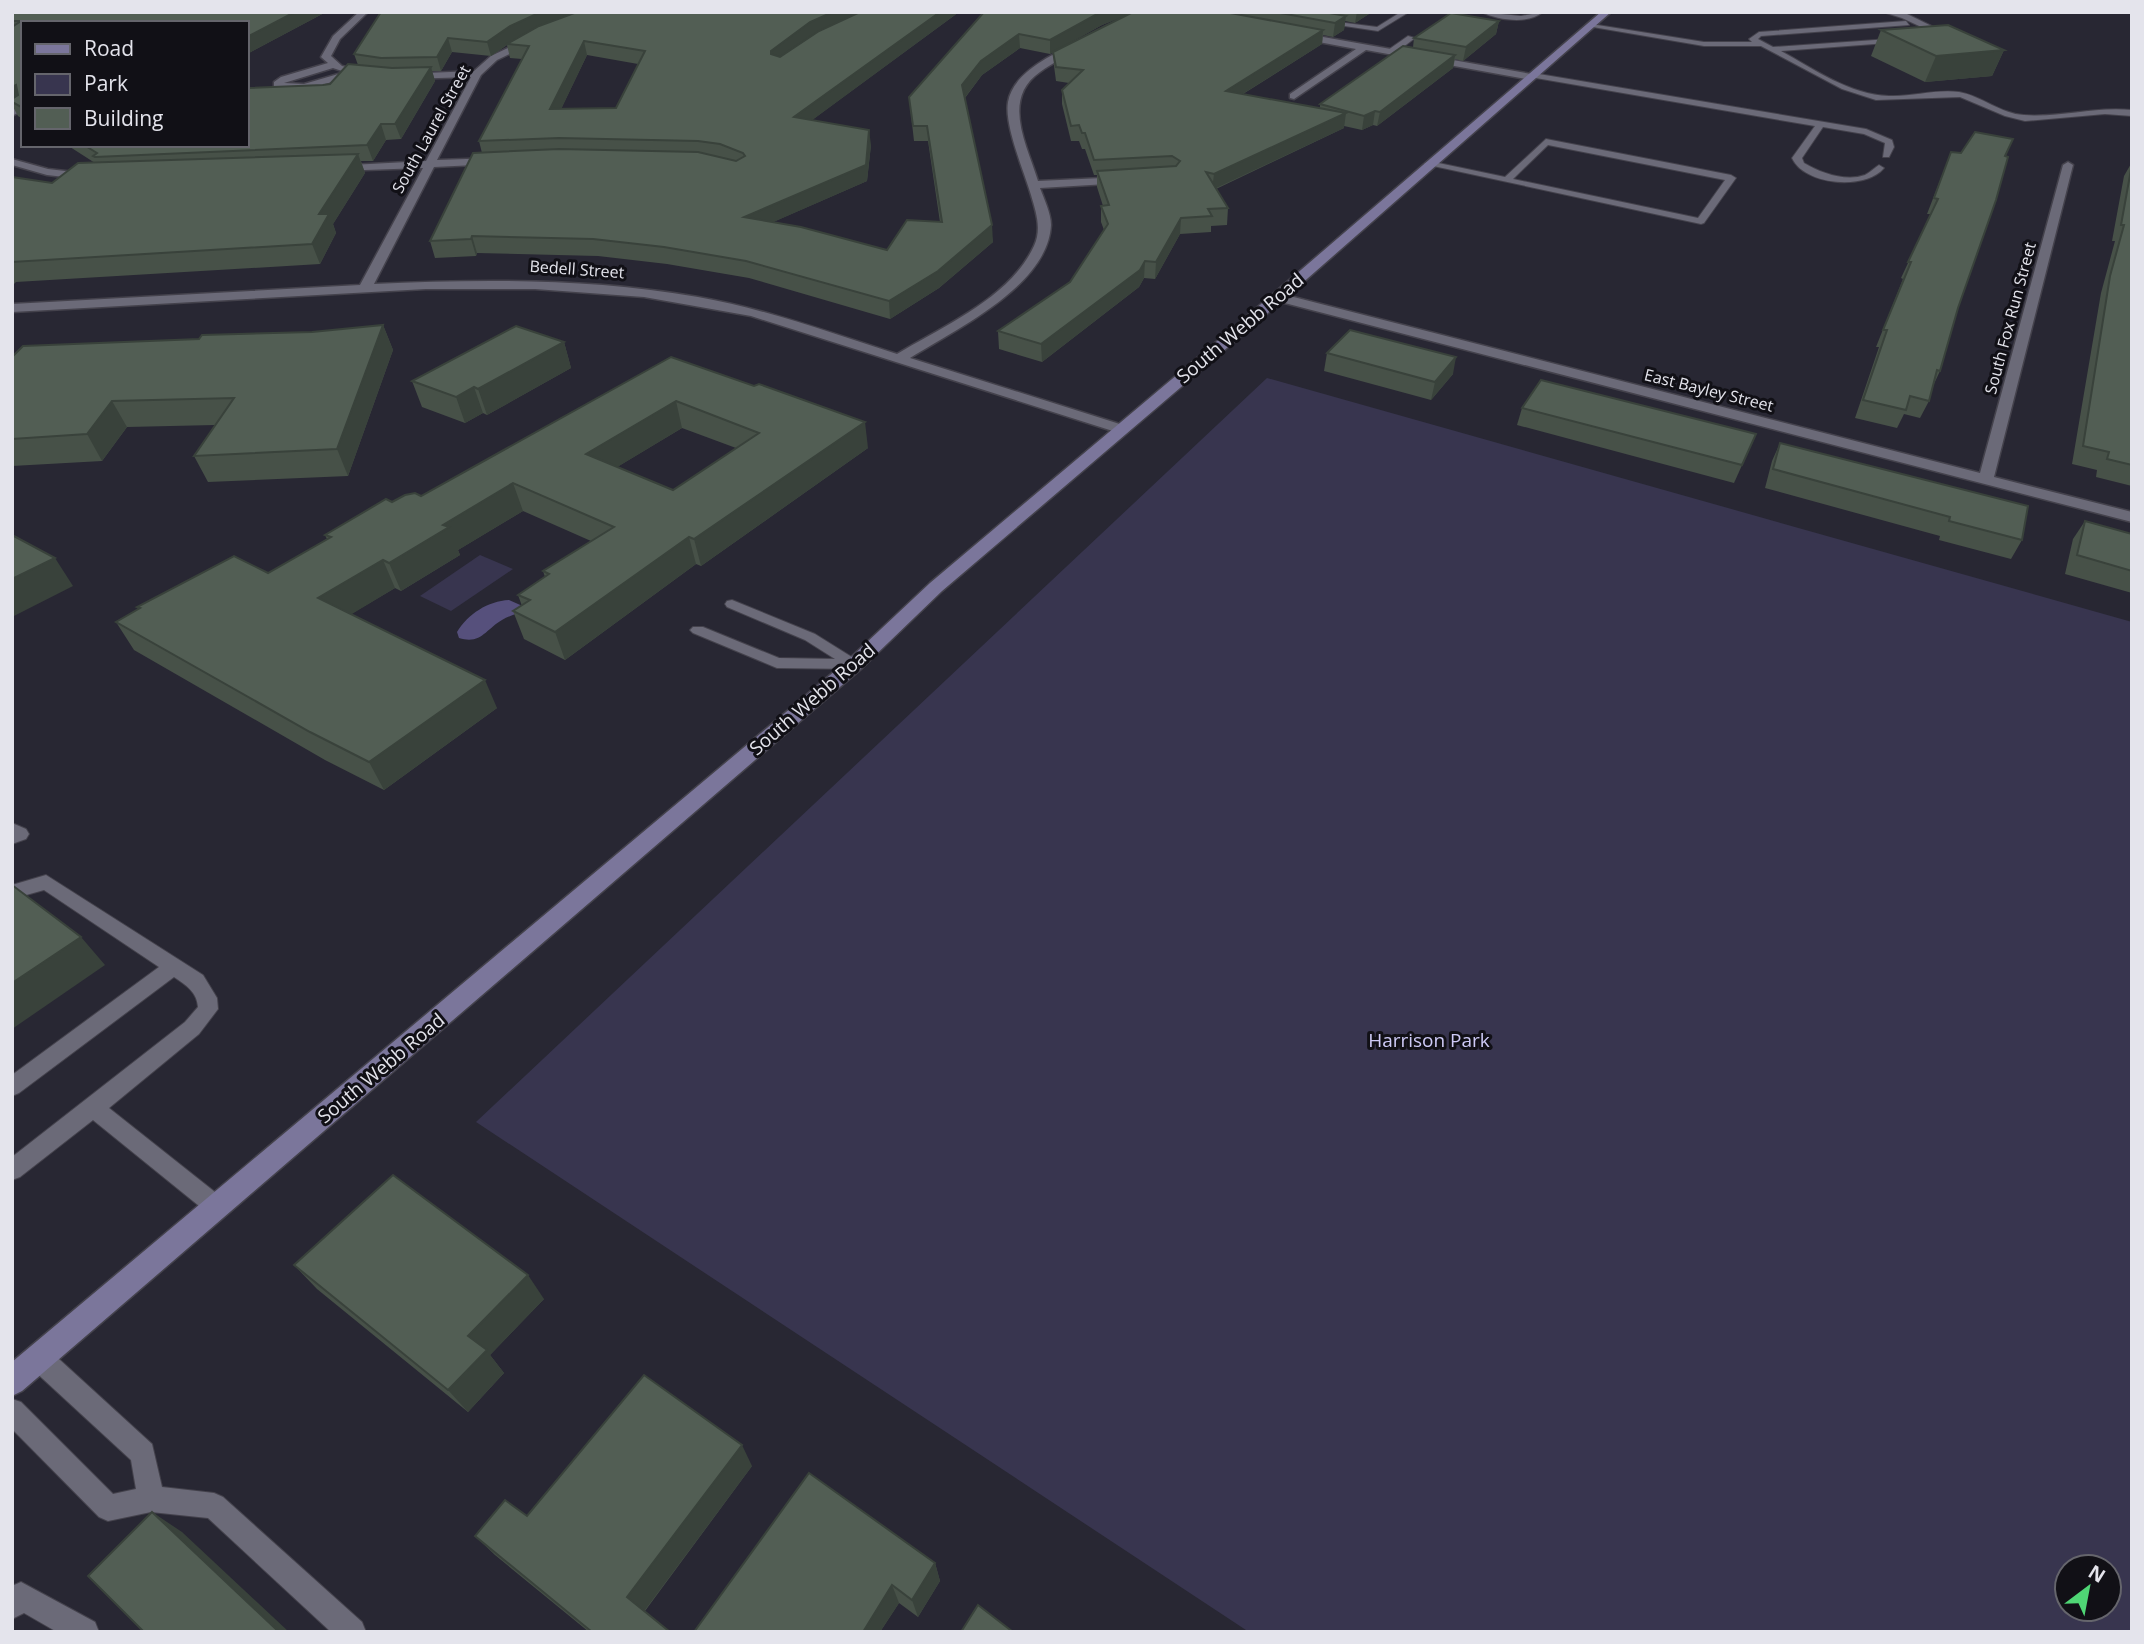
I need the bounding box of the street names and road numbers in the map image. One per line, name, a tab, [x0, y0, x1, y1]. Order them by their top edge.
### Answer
street label: South Laurel Street	[387, 61, 476, 197]
street label: South Fox Run Street	[1979, 239, 2041, 396]
street label: Bedell Street	[529, 255, 625, 283]
street label: South Webb Road	[1171, 267, 1309, 389]
street label: East Bayley Street	[1642, 363, 1776, 417]
street label: South Webb Road	[744, 637, 880, 761]
street label: South Webb Road	[312, 1007, 450, 1129]

